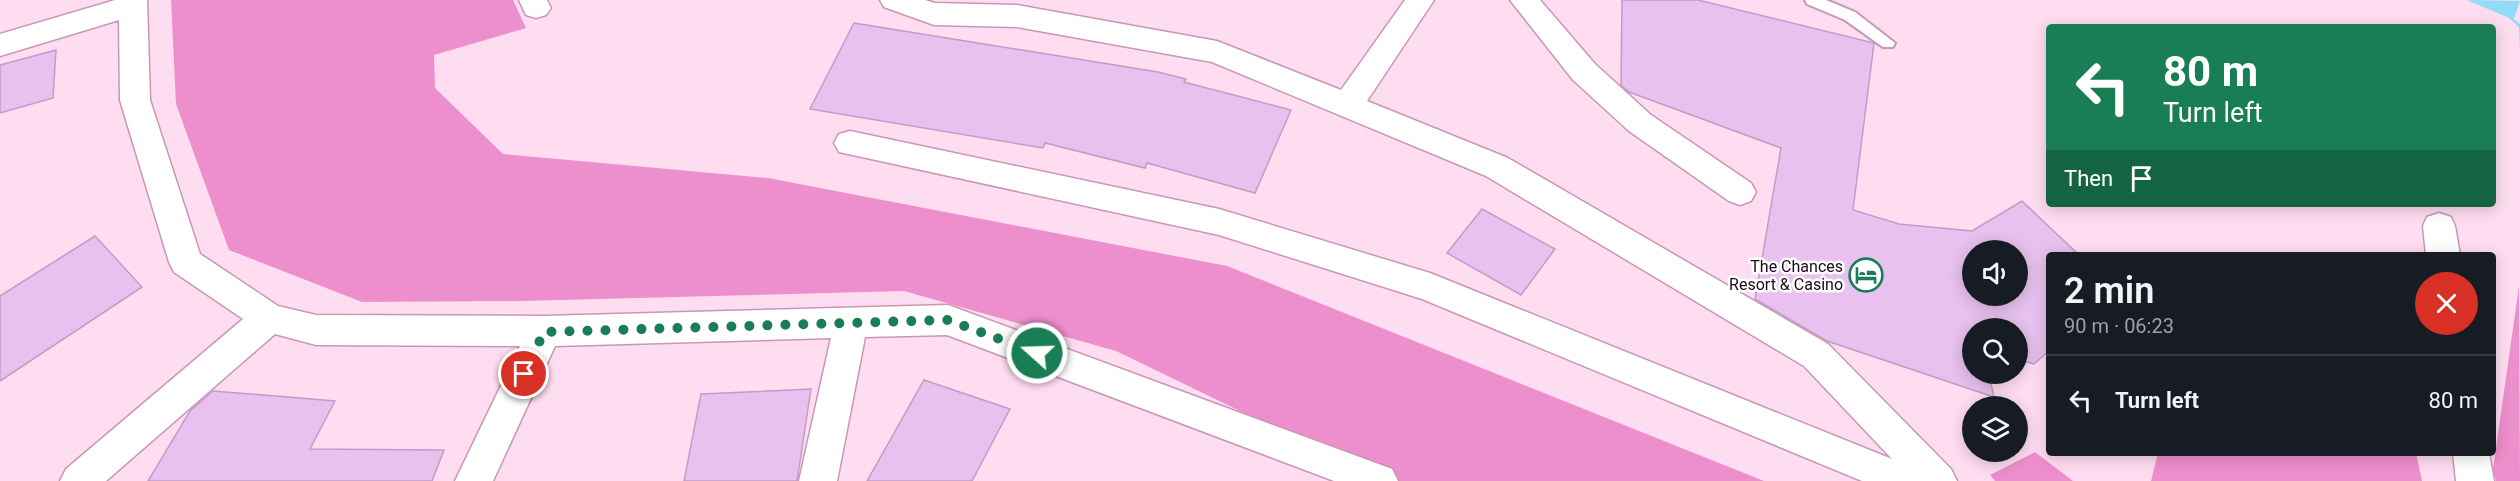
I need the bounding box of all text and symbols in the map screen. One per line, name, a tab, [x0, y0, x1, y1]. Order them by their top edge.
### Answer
text: 80 m	[2163, 47, 2258, 96]
icon: left	[2064, 48, 2142, 126]
text: Turn left	[2163, 97, 2263, 129]
icon: arrive	[2125, 162, 2158, 195]
text: Then	[2064, 166, 2113, 191]
map controls	[1962, 240, 2028, 462]
button: sound	[1962, 240, 2028, 306]
place label: The Chances Resort & Casino	[1729, 257, 1843, 294]
hotel icon: The Chances Resort & Casino	[1848, 257, 1884, 293]
text: 2 min	[2064, 270, 2154, 312]
button: close	[2415, 272, 2478, 335]
text: 90 m · 06:23	[2064, 314, 2174, 338]
button: search	[1962, 318, 2028, 384]
position arrow	[1005, 321, 1069, 385]
pin	[498, 348, 549, 399]
icon: arrive	[507, 357, 540, 390]
icon: left	[2064, 384, 2097, 417]
text: Turn left	[2115, 388, 2199, 413]
text: 80 m	[2429, 388, 2478, 413]
button: layers	[1962, 396, 2028, 462]

